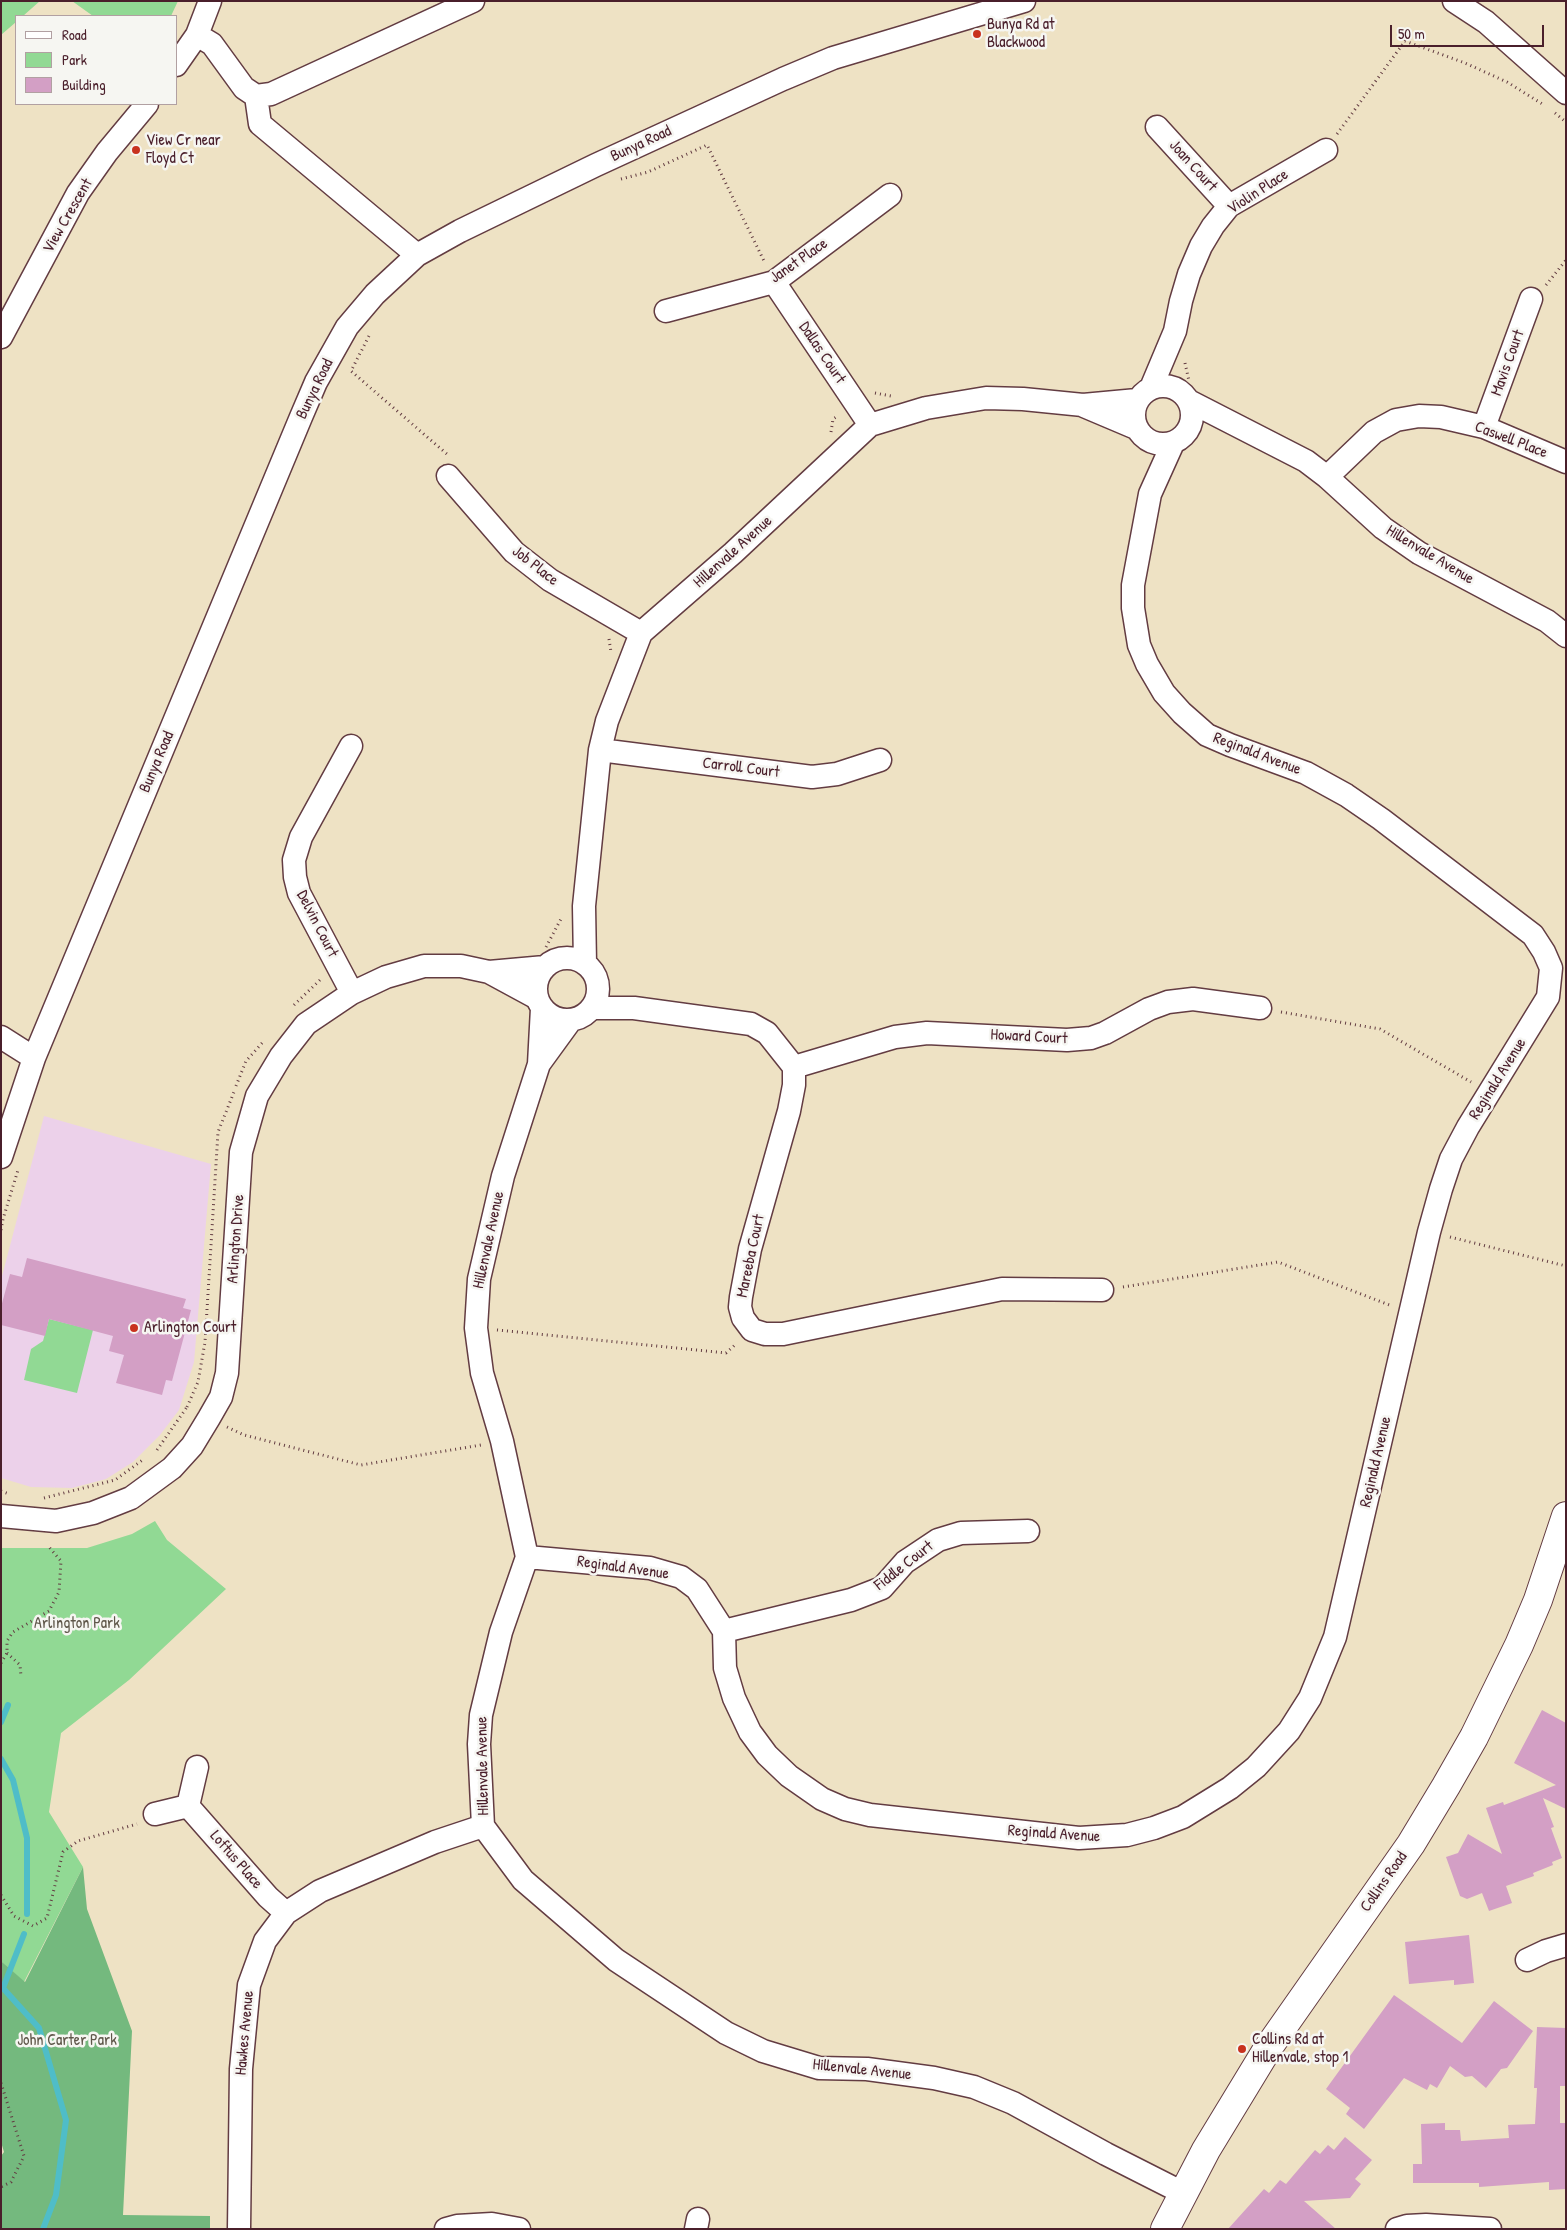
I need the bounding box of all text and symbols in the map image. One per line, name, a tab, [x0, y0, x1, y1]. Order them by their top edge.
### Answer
legend	[15, 15, 178, 105]
place label: Bunya Rd at Blackwood	[987, 15, 1054, 53]
scale bar	[1392, 15, 1546, 47]
text: 50 m	[1398, 23, 1425, 44]
text: Road	[62, 24, 87, 45]
marker: Bunya Rd at Blackwood	[971, 28, 983, 40]
text: Park	[62, 49, 87, 70]
text: Building	[62, 74, 106, 95]
street label: Bunya Road	[608, 122, 674, 166]
place label: View Cr near Floyd Ct	[146, 131, 221, 169]
street label: Joan Court	[1165, 136, 1221, 196]
marker: View Cr near Floyd Ct	[130, 144, 142, 156]
street label: Violin Place	[1224, 165, 1292, 219]
street label: View Crescent	[39, 175, 97, 257]
street label: Janet Place	[767, 234, 831, 288]
street label: Dallas Court	[794, 319, 850, 387]
street label: Mavis Court	[1487, 327, 1529, 399]
street label: Bunya Road	[292, 356, 338, 422]
street label: Caswell Place	[1472, 417, 1550, 463]
street label: Hillenvale Avenue	[690, 512, 776, 592]
street label: Hillenvale Avenue	[1383, 521, 1477, 589]
street label: Job Place	[508, 542, 562, 590]
street label: Bunya Road	[136, 728, 178, 796]
street label: Reginald Avenue	[1210, 728, 1304, 780]
street label: Carroll Court	[701, 754, 781, 782]
street label: Delvin Court	[292, 887, 342, 961]
street label: Howard Court	[990, 1025, 1068, 1049]
street label: Reginald Avenue	[1465, 1035, 1531, 1123]
street label: Hillenvale Avenue	[469, 1190, 509, 1290]
street label: Arlington Drive	[223, 1194, 249, 1284]
street label: Mareeba Court	[733, 1213, 769, 1299]
place label: Arlington Court	[144, 1318, 236, 1338]
marker: Arlington Court	[128, 1322, 140, 1334]
street label: Reginald Avenue	[1356, 1415, 1396, 1509]
street label: Fiddle Court	[871, 1537, 937, 1595]
street label: Reginald Avenue	[576, 1552, 670, 1584]
park label: Arlington Park	[34, 1614, 120, 1634]
street label: Hillenvale Avenue	[473, 1716, 493, 1816]
street label: Reginald Avenue	[1007, 1821, 1101, 1847]
street label: Loftus Place	[206, 1827, 266, 1893]
street label: Collins Road	[1356, 1848, 1412, 1916]
street label: Hawkes Avenue	[232, 1990, 258, 2076]
place label: Collins Rd at Hillenvale, stop 1	[1252, 2030, 1348, 2068]
park label: John Carter Park	[17, 2031, 117, 2051]
marker: Collins Rd at Hillenvale, stop 1	[1236, 2043, 1248, 2055]
street label: Hillenvale Avenue	[812, 2055, 912, 2085]

